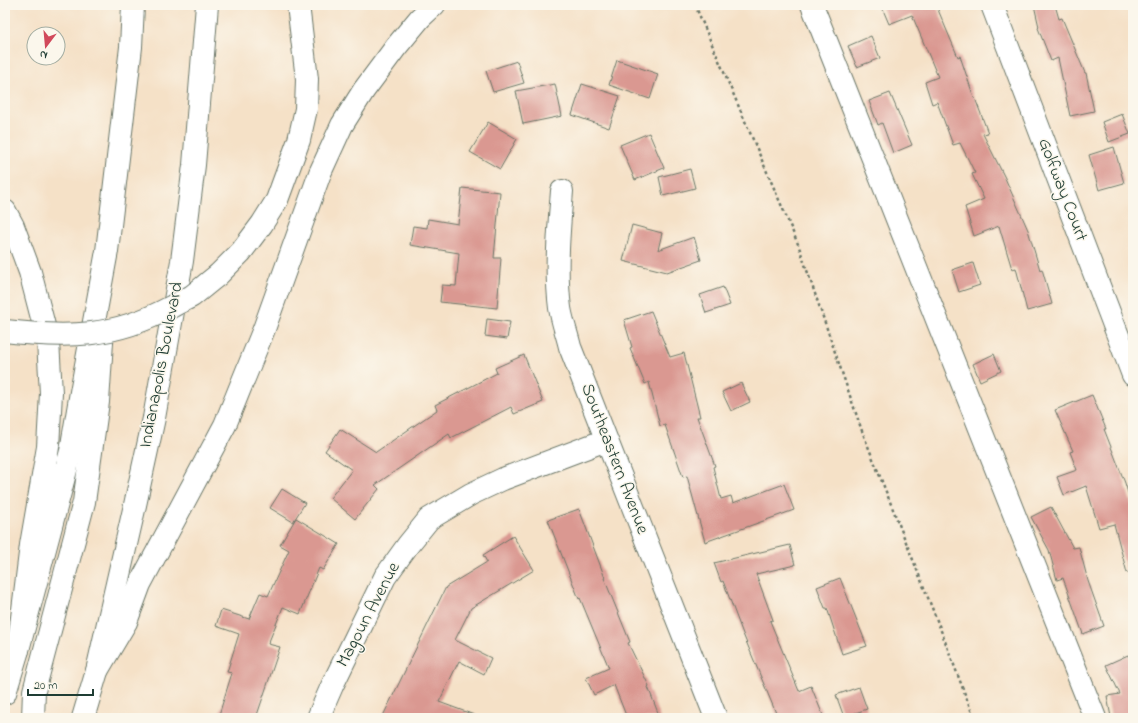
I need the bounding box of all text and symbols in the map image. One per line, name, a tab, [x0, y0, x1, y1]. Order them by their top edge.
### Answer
north arrow	[26, 26, 66, 66]
text: N	[38, 46, 49, 63]
street label: Golfway Court	[1030, 135, 1094, 245]
street label: Indianapolis Boulevard	[133, 280, 191, 450]
street label: Southeastern Avenue	[573, 380, 655, 539]
street label: Magoun Avenue	[330, 557, 409, 673]
scale bar	[28, 671, 93, 697]
text: 20 m	[34, 677, 57, 695]

